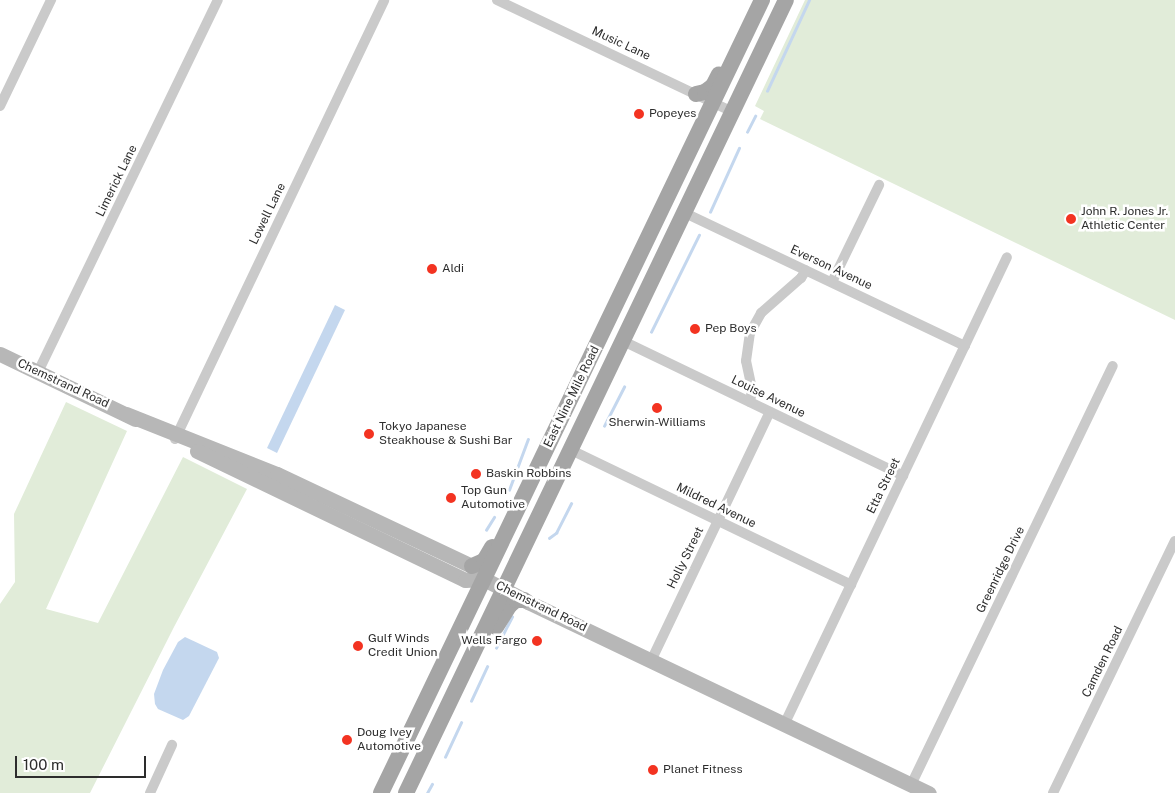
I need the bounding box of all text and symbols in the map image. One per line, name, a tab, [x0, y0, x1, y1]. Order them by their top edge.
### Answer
street label: Music Lane	[589, 24, 653, 64]
place label: Popeyes	[649, 107, 696, 121]
marker: Popeyes	[633, 108, 645, 120]
street label: Limerick Lane	[93, 143, 141, 219]
street label: Lowell Lane	[247, 181, 289, 247]
place label: John R. Jones Jr. Athletic Center	[1081, 205, 1168, 233]
marker: John R. Jones Jr. Athletic Center	[1065, 213, 1077, 225]
street label: Everson Avenue	[788, 243, 874, 293]
place label: Aldi	[442, 262, 464, 276]
marker: Aldi	[426, 263, 438, 275]
place label: Pep Boys	[705, 322, 757, 336]
marker: Pep Boys	[689, 323, 701, 335]
street label: East Nine Mile Road	[541, 344, 603, 450]
street label: Chemstrand Road	[15, 356, 111, 412]
street label: Louise Avenue	[729, 373, 807, 421]
marker: Sherwin-Williams	[651, 402, 663, 414]
place label: Sherwin-Williams	[608, 416, 706, 430]
place label: Tokyo Japanese Steakhouse & Sushi Bar	[379, 420, 513, 448]
marker: Tokyo Japanese Steakhouse & Sushi Bar	[363, 428, 375, 440]
street label: Etta Street	[864, 456, 904, 516]
place label: Baskin Robbins	[486, 467, 571, 481]
marker: Baskin Robbins	[470, 468, 482, 480]
street label: Mildred Avenue	[674, 480, 758, 532]
place label: Top Gun Automotive	[461, 484, 525, 512]
marker: Top Gun Automotive	[445, 492, 457, 504]
street label: Greenridge Drive	[974, 524, 1028, 616]
street label: Holly Street	[665, 525, 707, 591]
street label: Chemstrand Road	[493, 579, 589, 635]
street label: Camden Road	[1080, 624, 1126, 700]
place label: Gulf Winds Credit Union	[368, 632, 437, 660]
place label: Wells Fargo	[461, 634, 527, 648]
marker: Wells Fargo	[531, 635, 543, 647]
marker: Gulf Winds Credit Union	[352, 640, 364, 652]
place label: Doug Ivey Automotive	[357, 726, 421, 754]
marker: Doug Ivey Automotive	[341, 734, 353, 746]
scale bar	[18, 746, 149, 778]
text: 100 m	[23, 756, 64, 773]
place label: Planet Fitness	[663, 763, 742, 777]
marker: Planet Fitness	[647, 764, 659, 776]

